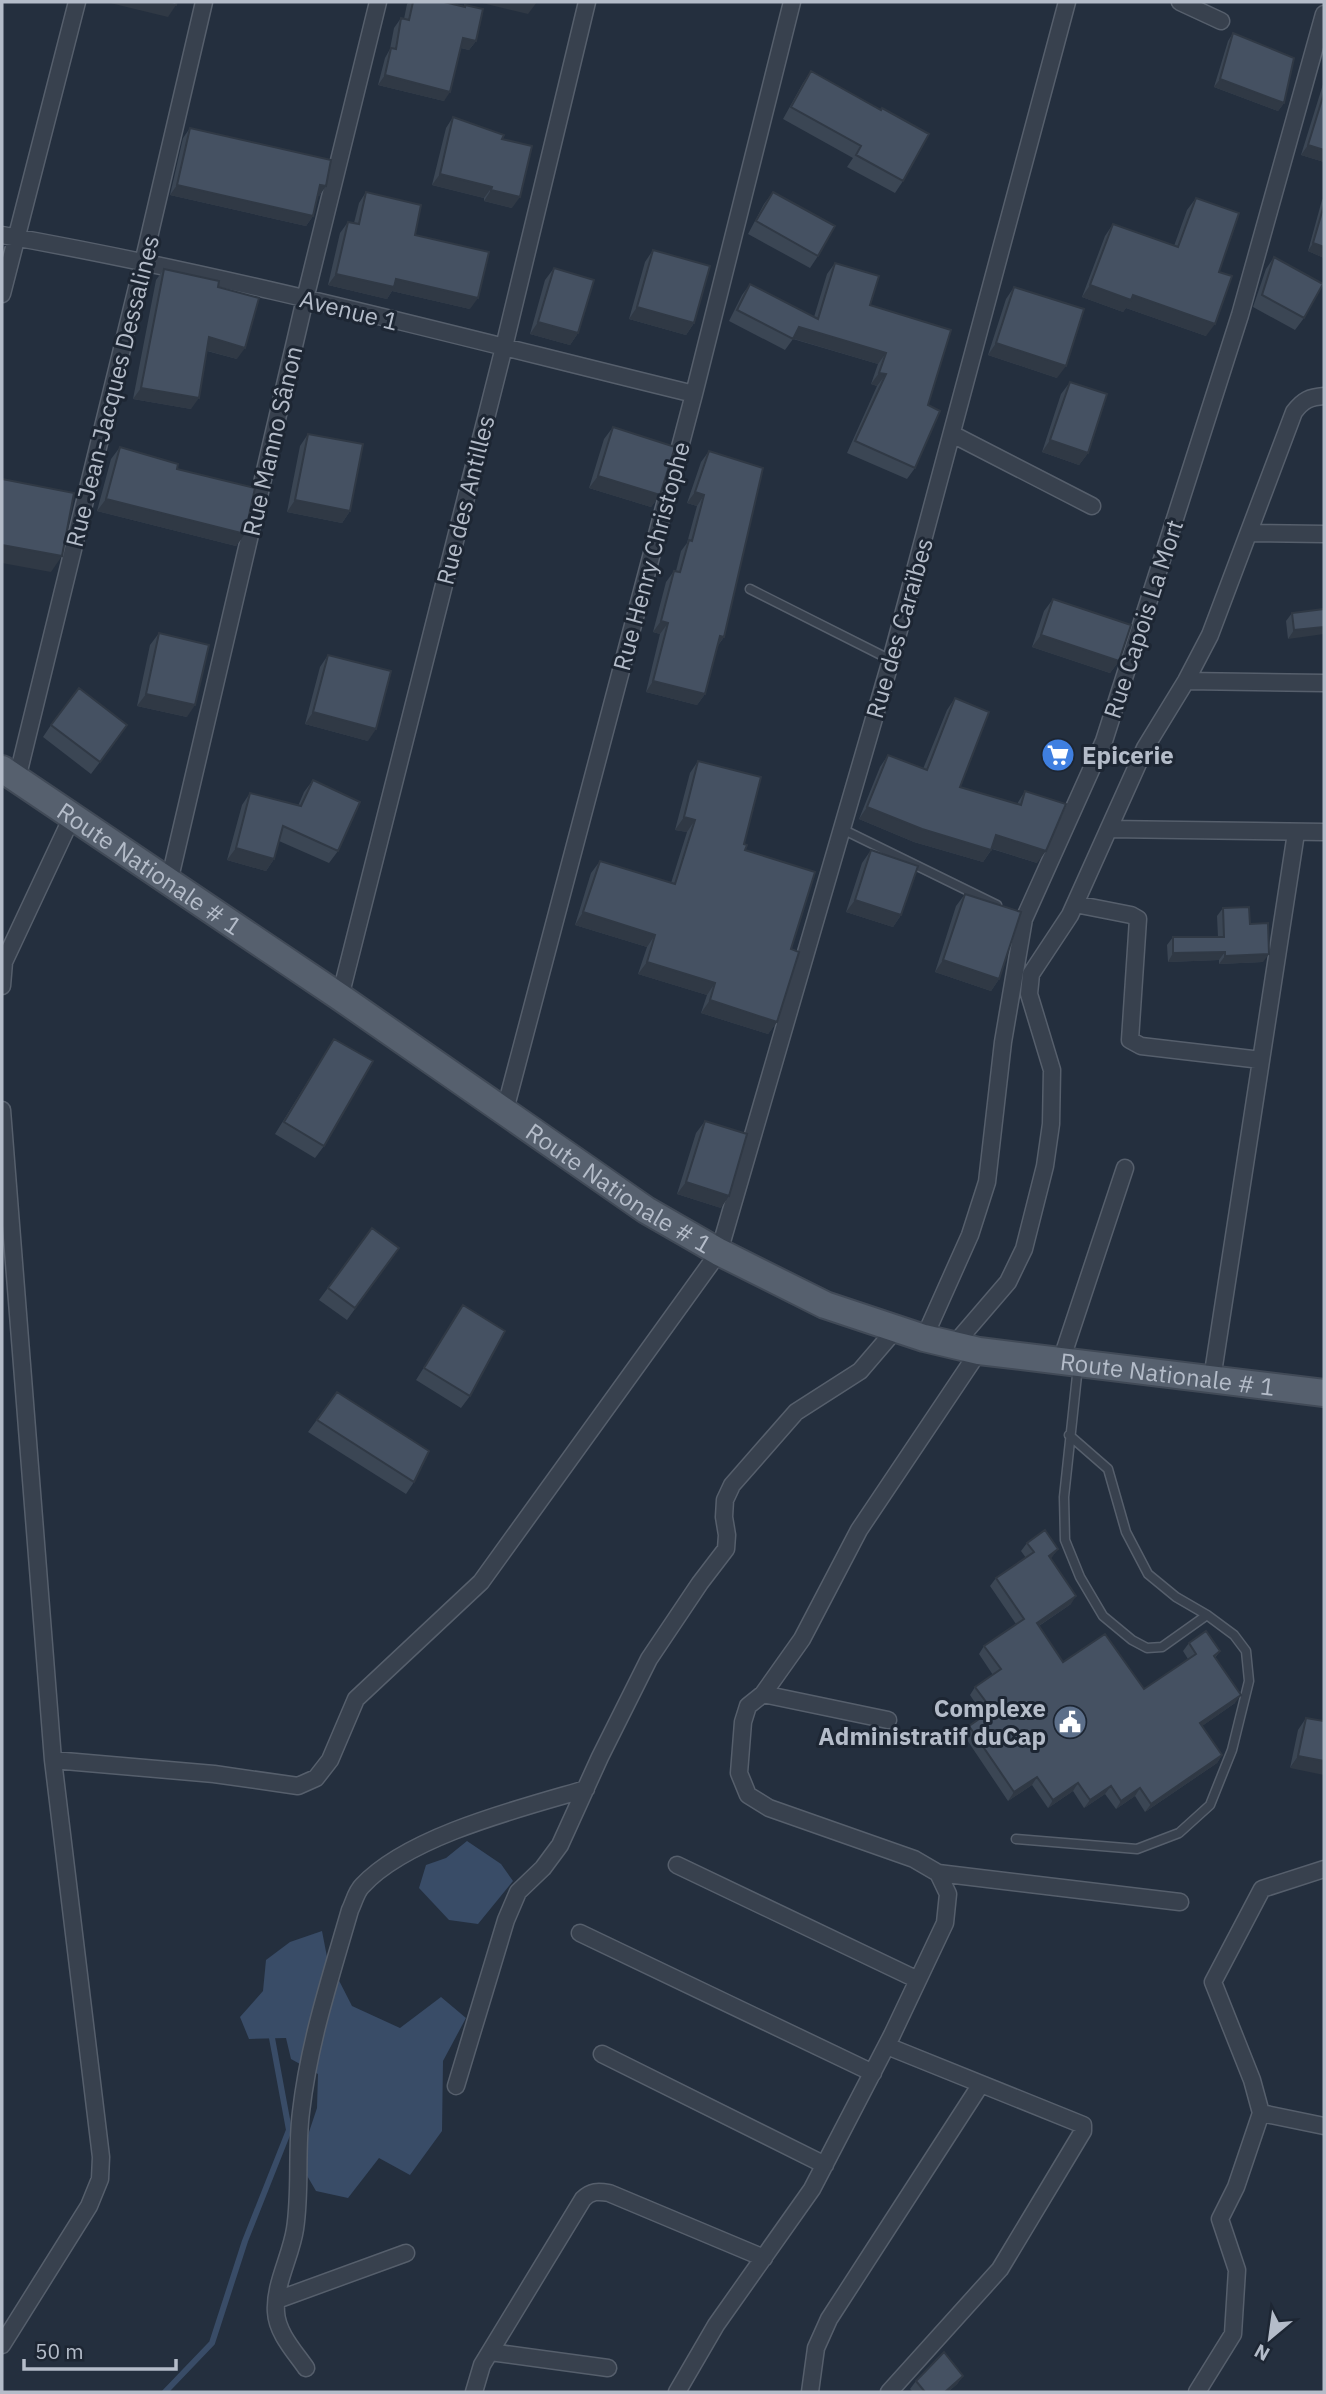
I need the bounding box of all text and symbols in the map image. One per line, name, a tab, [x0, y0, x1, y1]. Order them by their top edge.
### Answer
street label: Rue Jean-Jacques Dessalines	[58, 232, 166, 550]
street label: Avenue 1	[297, 282, 401, 338]
street label: Rue Manno Sânon	[235, 343, 309, 539]
street label: Rue des Antilles	[428, 412, 502, 588]
street label: Rue Henry Christophe	[605, 438, 697, 674]
street label: Rue Capois La Mort	[1096, 516, 1190, 722]
street label: Rue des Caraïbes	[858, 534, 940, 722]
supermarket icon: Epicerie	[1039, 736, 1077, 774]
place label: Epicerie	[1082, 739, 1174, 771]
street label: Route Nationale # 1	[51, 795, 248, 942]
street label: Route Nationale # 1	[520, 1115, 718, 1261]
street label: Route Nationale # 1	[1058, 1345, 1277, 1403]
place label: Complexe Administratif duCap	[818, 1692, 1046, 1752]
public building icon: Complexe Administratif duCap	[1051, 1703, 1089, 1741]
north arrow	[1235, 2303, 1305, 2373]
scale bar	[24, 2328, 177, 2372]
text: 50 m	[35, 2337, 84, 2365]
text: N	[1250, 2339, 1274, 2367]

